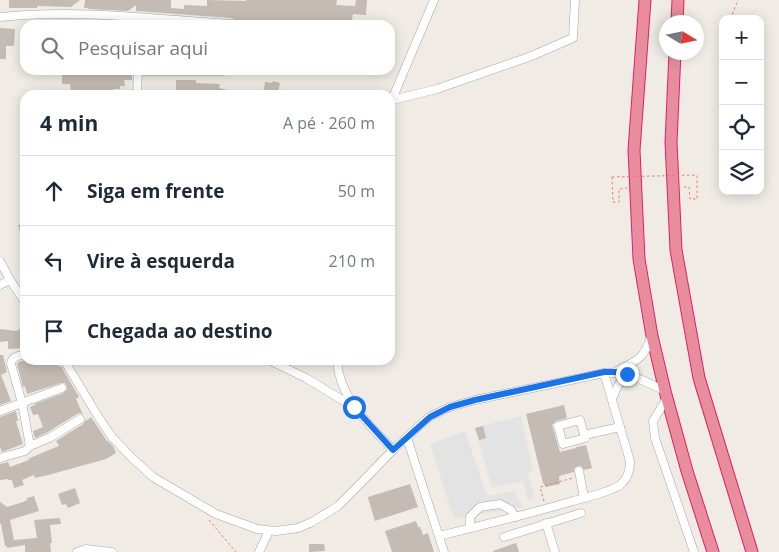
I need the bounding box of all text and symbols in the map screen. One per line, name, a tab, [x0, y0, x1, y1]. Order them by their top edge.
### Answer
north arrow	[659, 15, 704, 60]
map controls	[719, 15, 764, 195]
button: +	[719, 15, 764, 60]
search box	[20, 20, 395, 75]
icon: search	[38, 34, 66, 62]
text: Pesquisar aqui	[78, 35, 208, 61]
button: −	[719, 60, 764, 105]
button: locate	[719, 105, 764, 150]
text: 4 min	[40, 109, 98, 137]
text: A pé · 260 m	[283, 112, 375, 134]
button: layers	[719, 150, 764, 195]
icon: ahead	[40, 177, 68, 205]
text: Siga em frente	[87, 178, 224, 204]
text: 50 m	[338, 180, 375, 202]
icon: left	[40, 247, 68, 275]
text: Vire à esquerda	[87, 248, 235, 274]
text: 210 m	[329, 250, 375, 272]
icon: arrive	[40, 317, 68, 345]
text: Chegada ao destino	[87, 318, 273, 344]
route end	[616, 363, 639, 386]
route start	[343, 396, 366, 419]

